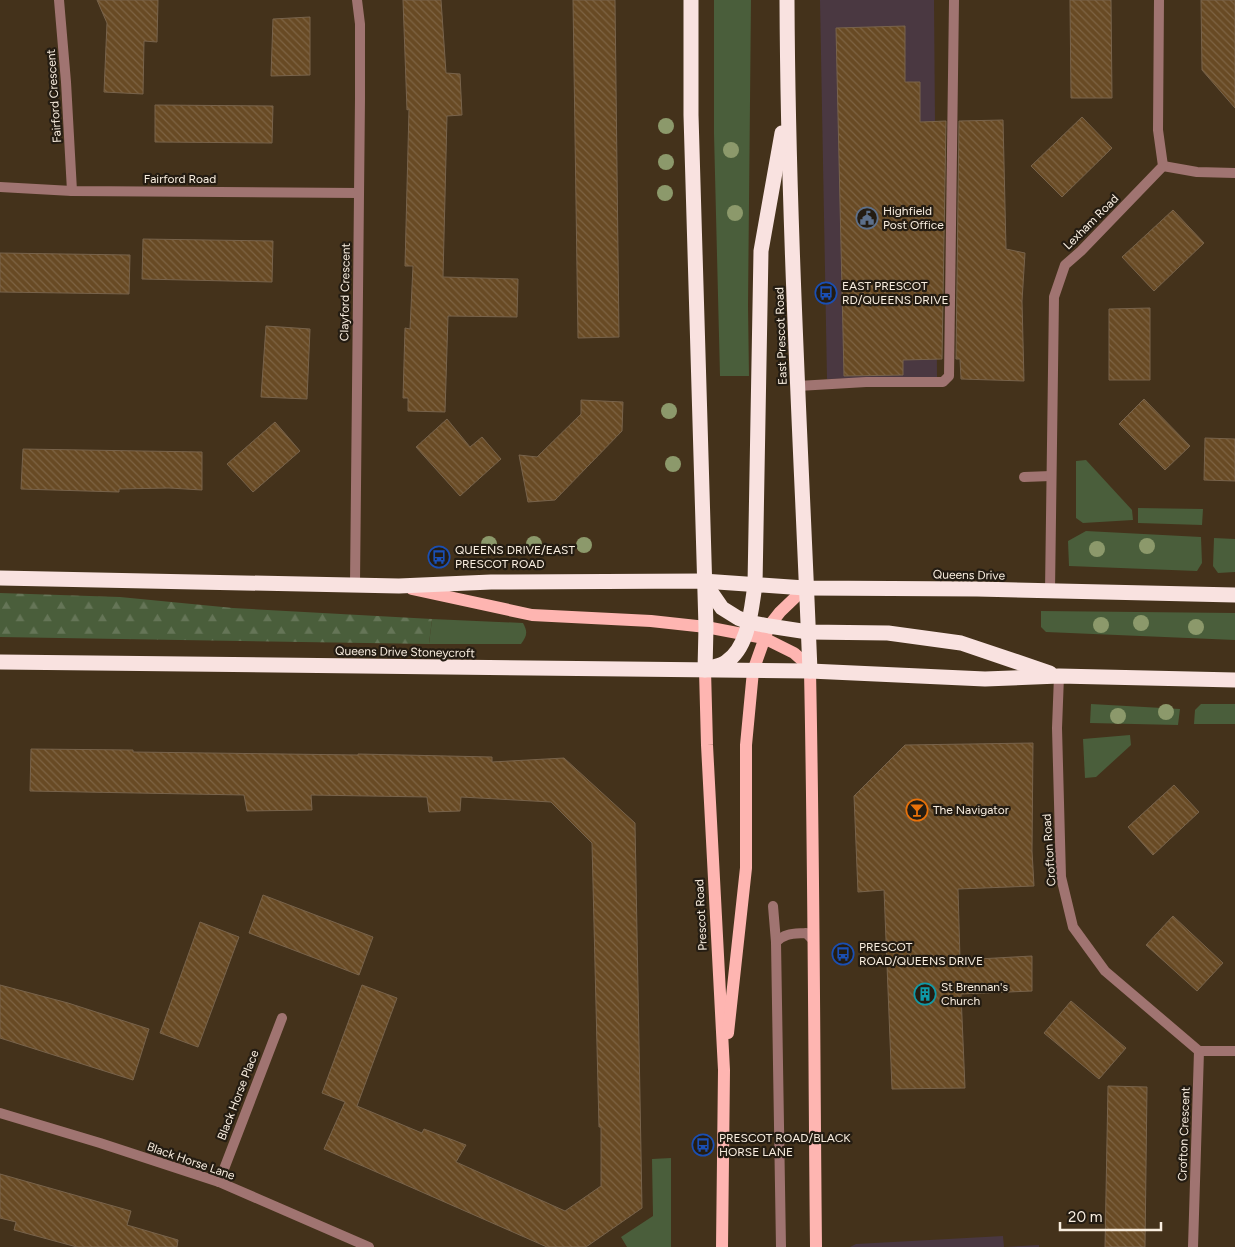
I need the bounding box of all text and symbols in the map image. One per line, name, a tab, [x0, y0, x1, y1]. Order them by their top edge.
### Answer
street label: Fairford Crescent	[44, 48, 64, 143]
street label: Fairford Road	[144, 172, 216, 186]
street label: Lexham Road	[1061, 192, 1121, 252]
place label: Highfield Post Office	[883, 204, 944, 232]
public building icon: Highfield Post Office	[855, 206, 879, 230]
street label: Clayford Crescent	[337, 242, 353, 341]
place label: EAST PRESCOT RD/QUEENS DRIVE	[842, 279, 949, 307]
bus stop icon: EAST PRESCOT RD/QUEENS DRIVE	[814, 281, 838, 305]
street label: East Prescot Road	[772, 287, 790, 385]
place label: QUEENS DRIVE/EAST PRESCOT ROAD	[455, 543, 575, 571]
bus stop icon: QUEENS DRIVE/EAST PRESCOT ROAD	[427, 545, 451, 569]
street label: Queens Drive	[933, 567, 1006, 583]
street label: Queens Drive Stoneycroft	[335, 644, 475, 660]
bar icon: The Navigator	[905, 798, 929, 822]
place label: The Navigator	[933, 803, 1009, 817]
street label: Crofton Road	[1039, 813, 1059, 887]
street label: Prescot Road	[692, 879, 710, 951]
place label: PRESCOT ROAD/QUEENS DRIVE	[859, 940, 983, 968]
bus stop icon: PRESCOT ROAD/QUEENS DRIVE	[831, 942, 855, 966]
place label: St Brennan's Church	[941, 980, 1008, 1008]
building icon: St Brennan's Church	[913, 982, 937, 1006]
street label: Black Horse Place	[214, 1048, 262, 1142]
street label: Crofton Crescent	[1175, 1086, 1193, 1181]
place label: PRESCOT ROAD/BLACK HORSE LANE	[719, 1131, 851, 1159]
bus stop icon: PRESCOT ROAD/BLACK HORSE LANE	[691, 1133, 715, 1157]
street label: Black Horse Lane	[145, 1139, 237, 1183]
scale bar	[1060, 1200, 1161, 1232]
text: 20 m	[1068, 1208, 1102, 1226]

